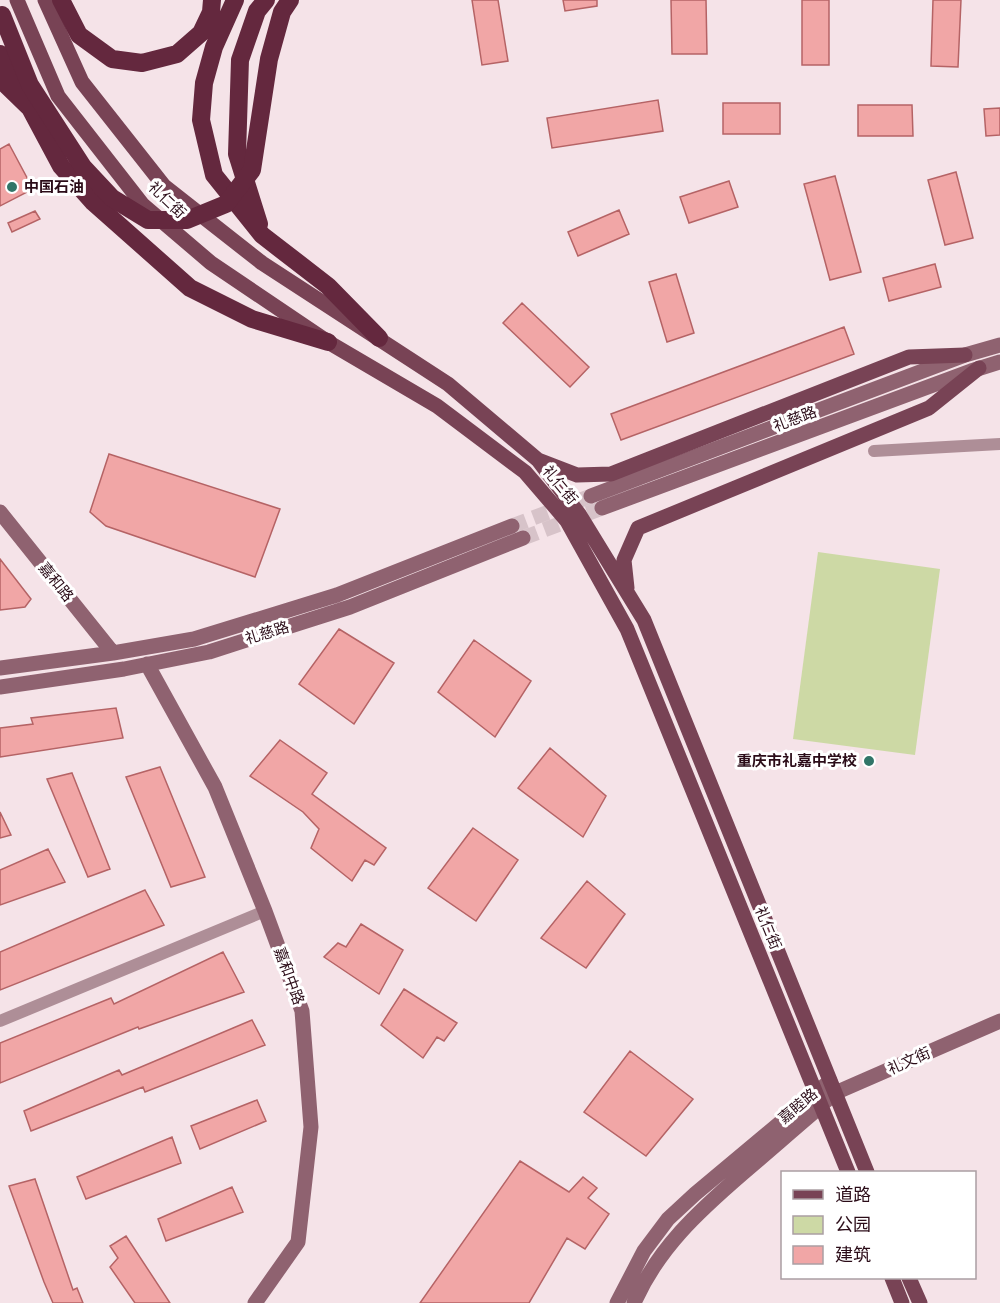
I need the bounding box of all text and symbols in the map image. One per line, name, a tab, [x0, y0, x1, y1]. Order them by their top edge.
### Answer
place label: 中国石油	[24, 177, 84, 196]
street label: 礼仁街	[145, 177, 190, 222]
marker: 中国石油	[5, 180, 19, 194]
street label: 礼慈路	[770, 402, 819, 435]
street label: 礼仁街	[539, 461, 582, 508]
street label: 嘉和路	[35, 558, 78, 605]
street label: 礼慈路	[243, 617, 291, 648]
place label: 重庆市礼嘉中学校	[737, 751, 857, 770]
marker: 重庆市礼嘉中学校	[862, 754, 876, 768]
street label: 礼仁街	[751, 903, 786, 952]
street label: 嘉和中路	[270, 944, 309, 1007]
street label: 礼文街	[884, 1043, 933, 1078]
street label: 嘉睦路	[774, 1084, 821, 1127]
legend	[781, 1171, 976, 1279]
text: 道路	[835, 1183, 871, 1206]
text: 公园	[835, 1213, 871, 1236]
text: 建筑	[835, 1243, 871, 1266]

